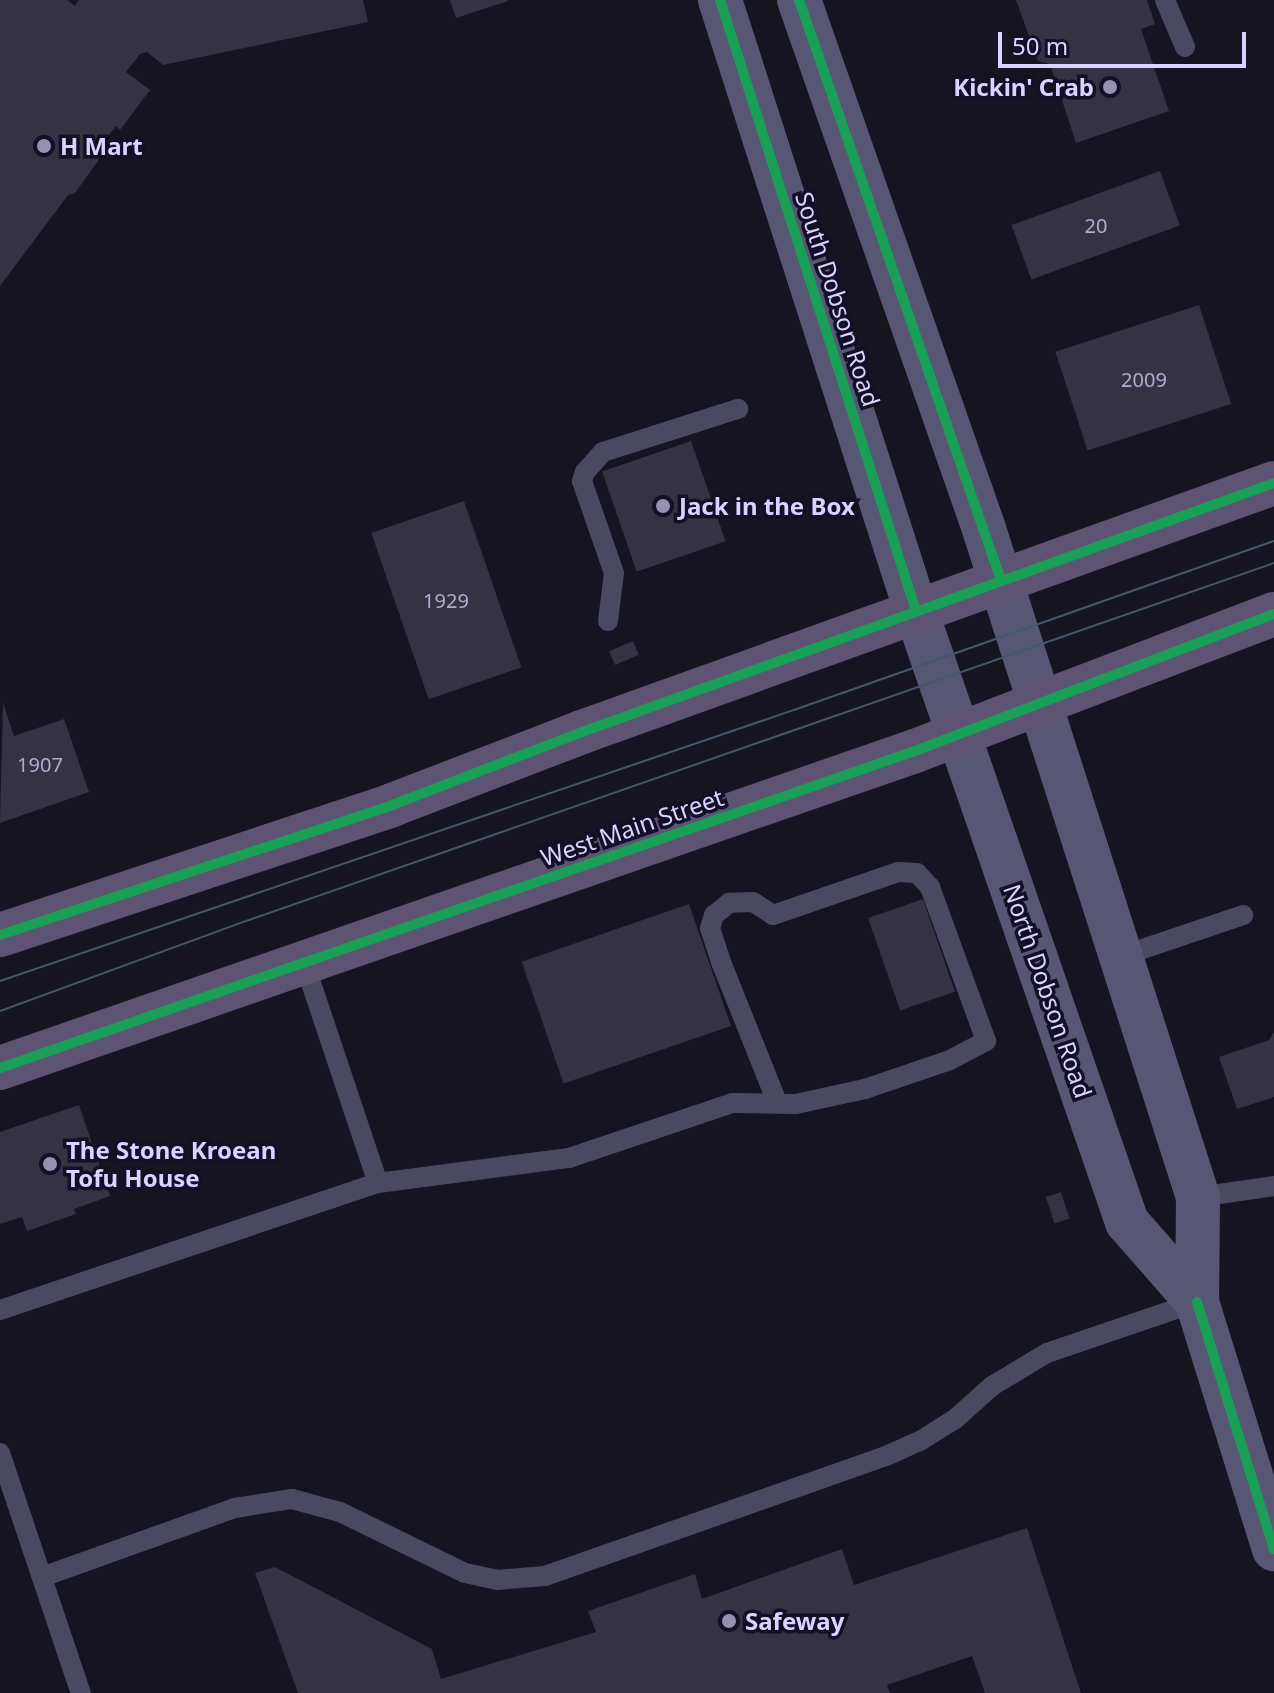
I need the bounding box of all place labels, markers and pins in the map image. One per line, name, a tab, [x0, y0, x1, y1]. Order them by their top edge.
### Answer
place label: Kickin' Crab	[953, 73, 1094, 101]
marker: Kickin' Crab	[1101, 78, 1119, 96]
place label: H Mart	[60, 132, 143, 160]
marker: H Mart	[35, 137, 53, 155]
place label: Jack in the Box	[679, 492, 855, 520]
marker: Jack in the Box	[654, 497, 672, 515]
place label: The Stone Kroean Tofu House	[66, 1136, 276, 1192]
marker: The Stone Kroean Tofu House	[41, 1155, 59, 1173]
place label: Safeway	[745, 1607, 844, 1635]
marker: Safeway	[720, 1612, 738, 1630]

